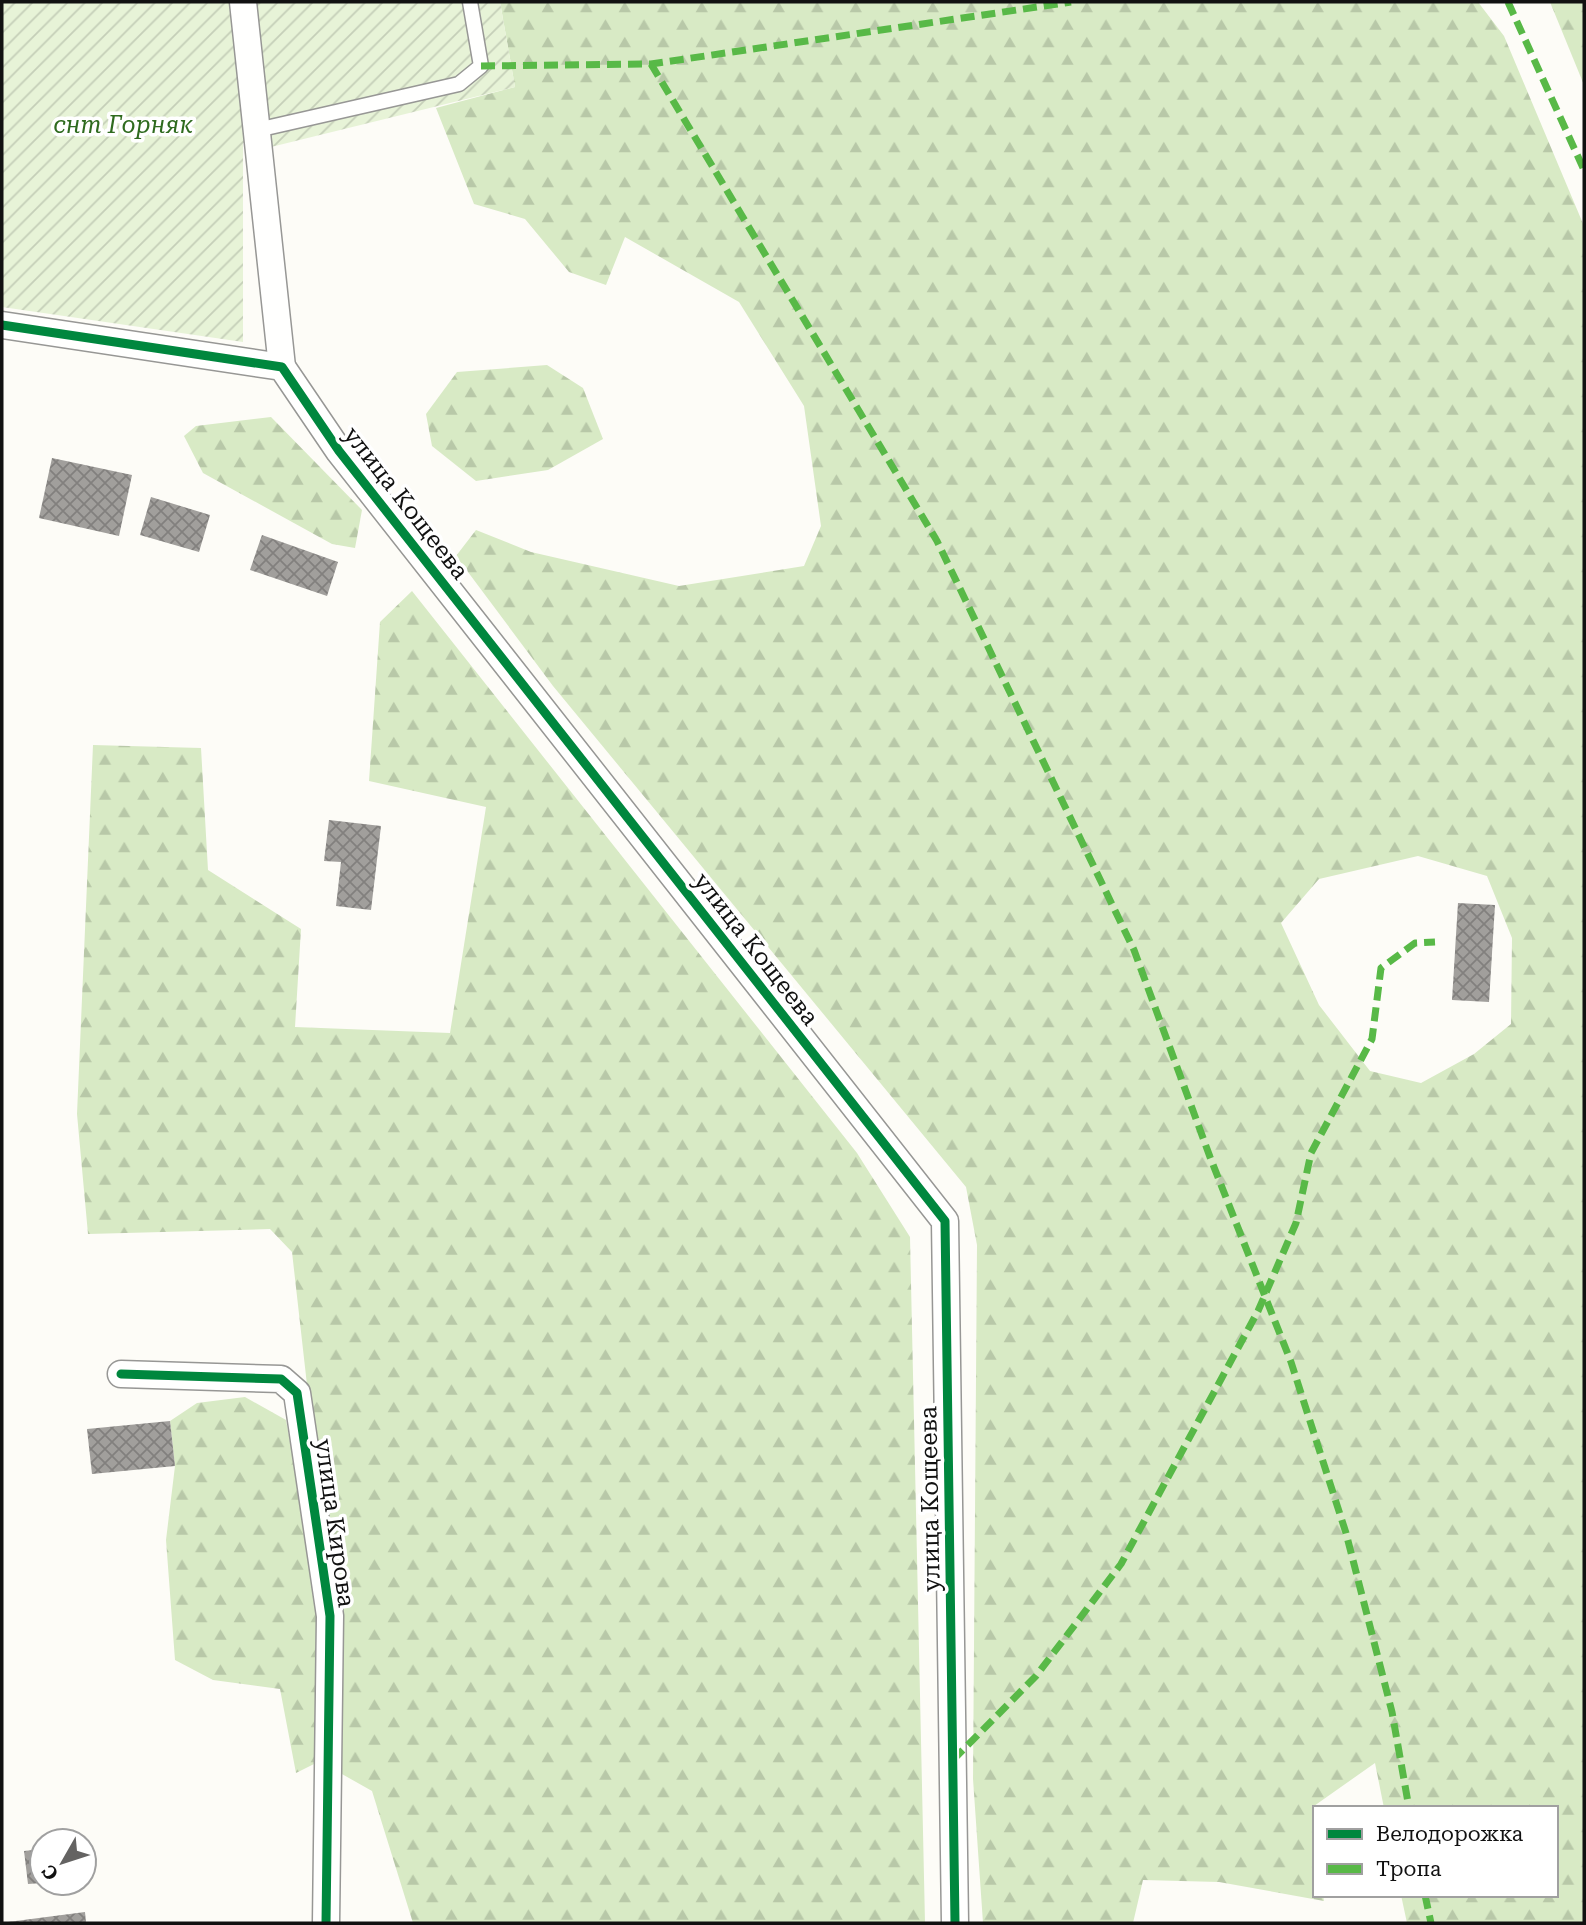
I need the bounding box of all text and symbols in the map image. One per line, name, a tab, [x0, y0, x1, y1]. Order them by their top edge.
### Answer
park label: снт Горняк	[53, 111, 193, 139]
street label: улица Кощеева	[338, 421, 474, 585]
street label: улица Кощеева	[688, 867, 824, 1031]
street label: улица Кощеева	[914, 1406, 946, 1592]
street label: улица Кирова	[309, 1437, 361, 1609]
legend	[1313, 1806, 1558, 1897]
text: Велодорожка	[1376, 1822, 1524, 1846]
north arrow	[28, 1827, 98, 1897]
text: Тропа	[1376, 1857, 1442, 1881]
text: С	[37, 1860, 63, 1885]

